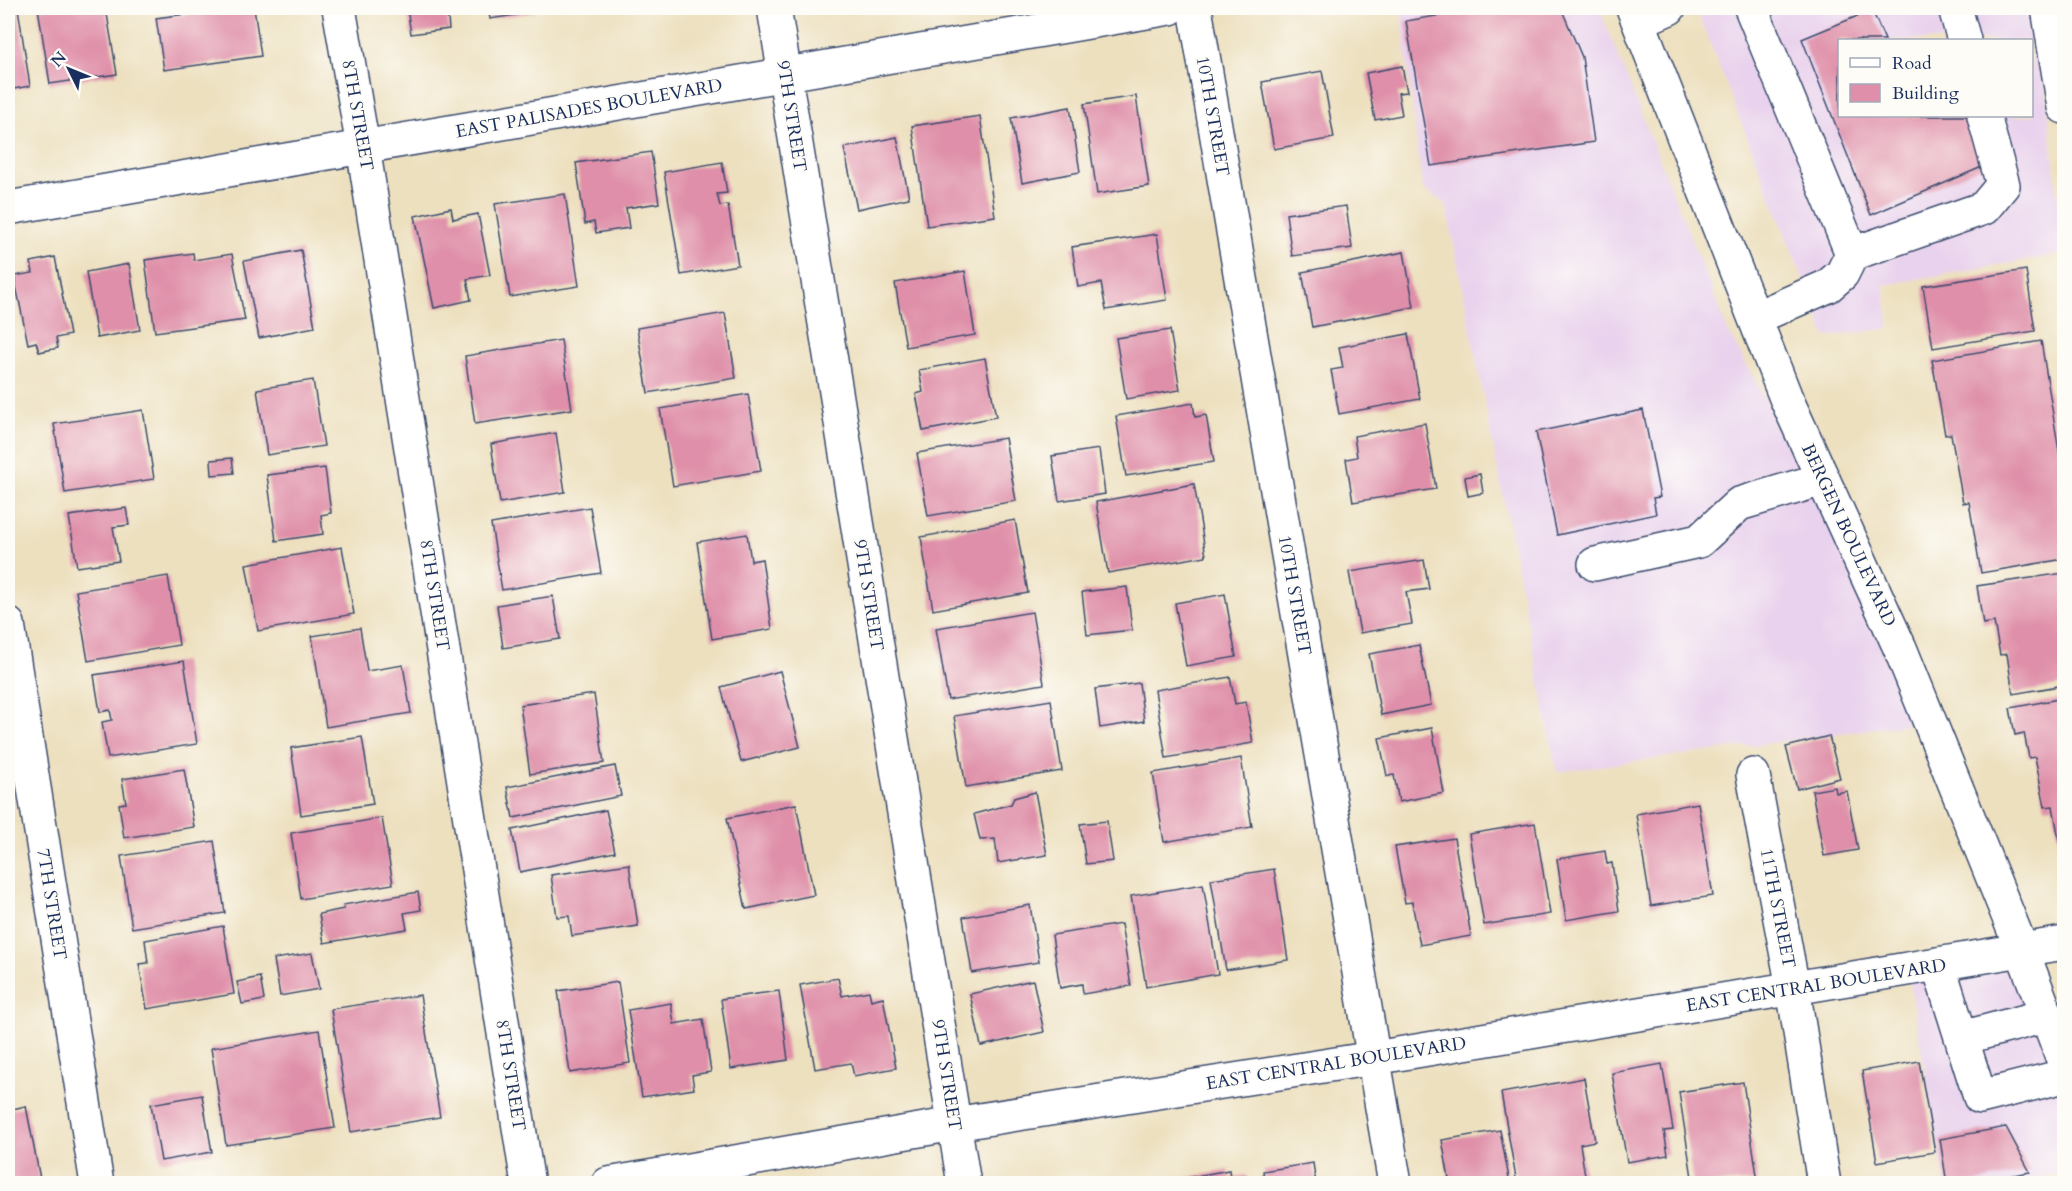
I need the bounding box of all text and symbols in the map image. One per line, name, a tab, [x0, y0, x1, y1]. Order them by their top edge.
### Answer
north arrow	[39, 39, 99, 99]
legend	[1838, 39, 2033, 117]
text: N	[46, 47, 72, 72]
text: Road	[1892, 51, 1932, 76]
street label: 10TH STREET	[1190, 54, 1235, 178]
street label: 8TH STREET	[335, 58, 380, 173]
street label: 9TH STREET	[770, 59, 813, 174]
street label: EAST PALISADES BOULEVARD	[454, 73, 724, 144]
text: Building	[1892, 81, 1960, 106]
street label: BERGEN BOULEVARD	[1795, 440, 1902, 631]
street label: 10TH STREET	[1272, 533, 1317, 657]
street label: 8TH STREET	[413, 538, 456, 653]
street label: 9TH STREET	[847, 538, 890, 653]
street label: 11TH STREET	[1754, 846, 1801, 970]
street label: 7TH STREET	[30, 847, 73, 962]
street label: EAST CENTRAL BOULEVARD	[1684, 953, 1948, 1018]
street label: 8TH STREET	[489, 1018, 532, 1133]
street label: 9TH STREET	[925, 1018, 968, 1133]
street label: EAST CENTRAL BOULEVARD	[1204, 1031, 1468, 1096]

